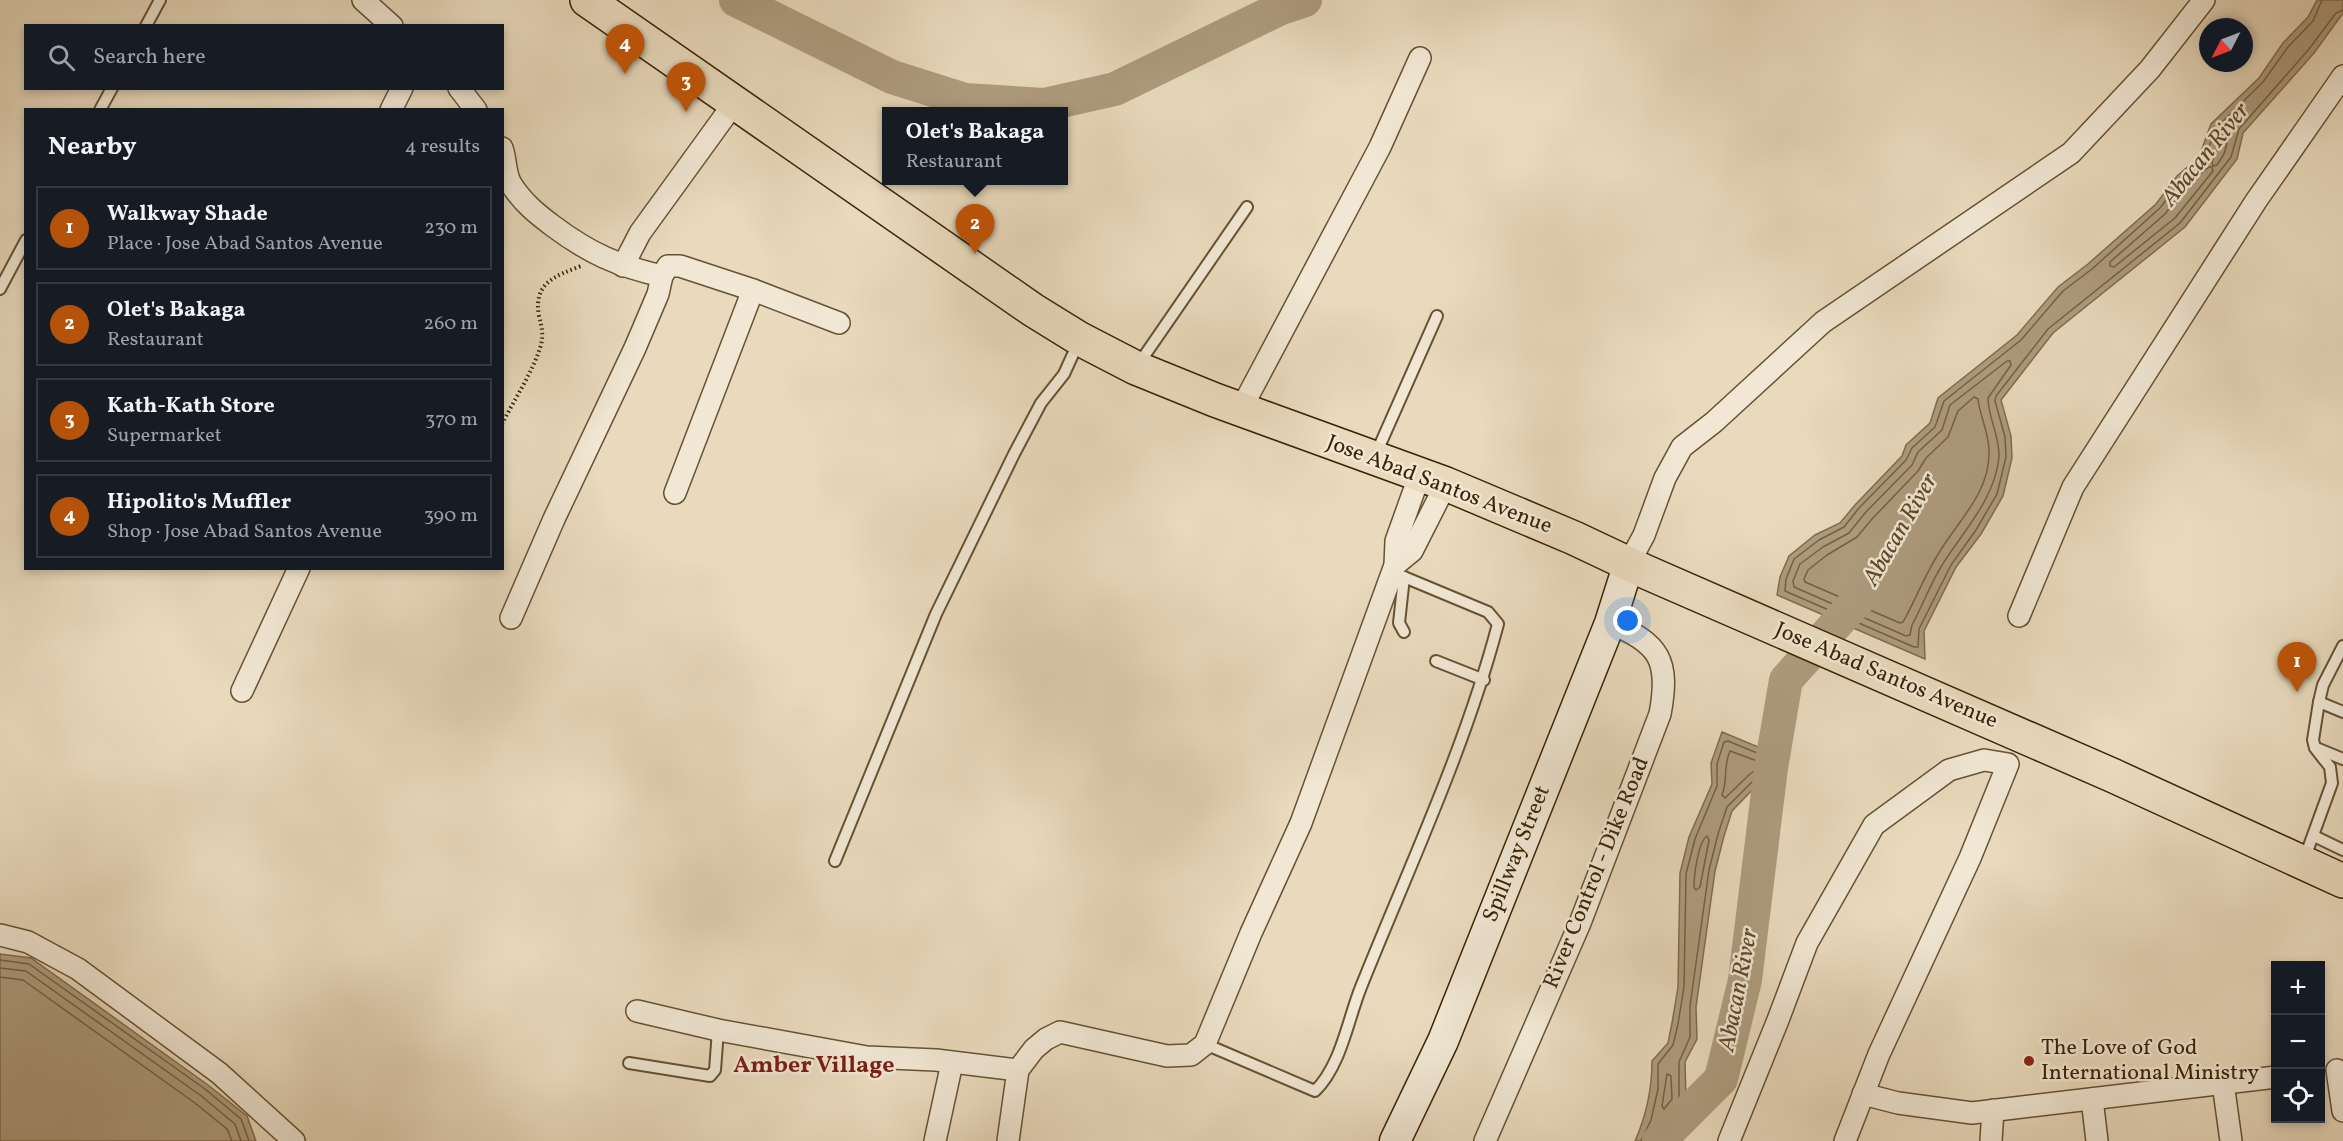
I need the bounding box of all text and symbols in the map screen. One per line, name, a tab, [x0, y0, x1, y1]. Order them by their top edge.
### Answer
north arrow	[2199, 18, 2253, 72]
search box	[24, 24, 504, 90]
pin: 4	[606, 25, 644, 74]
icon: search	[45, 41, 78, 74]
text: Search here	[93, 42, 206, 73]
pin: 3	[666, 63, 706, 112]
water label: Abacan River	[2153, 95, 2259, 215]
popup	[882, 107, 1068, 185]
text: Olet's Bakaga	[906, 117, 1044, 148]
text: Nearby	[48, 129, 137, 165]
text: 4 results	[405, 133, 480, 161]
text: Restaurant	[906, 148, 1003, 176]
text: Walkway Shade	[107, 199, 268, 230]
pin: 2	[956, 204, 994, 254]
text: 1	[65, 214, 74, 242]
text: 230 m	[424, 214, 478, 242]
text: Place · Jose Abad Santos Avenue	[107, 230, 383, 258]
text: Olet's Bakaga	[107, 295, 245, 326]
text: 2	[64, 310, 75, 338]
text: 260 m	[423, 310, 478, 338]
text: Restaurant	[107, 326, 204, 354]
text: Kath-Kath Store	[107, 391, 275, 422]
text: 3	[64, 406, 75, 434]
text: 370 m	[425, 406, 478, 434]
text: Supermarket	[107, 422, 222, 450]
street label: Jose Abad Santos Avenue	[1322, 428, 1556, 542]
water label: Abacan River	[1855, 467, 1947, 593]
text: Hipolito's Muffler	[107, 487, 291, 518]
text: 4	[63, 502, 76, 530]
text: 390 m	[424, 502, 478, 530]
text: Shop · Jose Abad Santos Avenue	[107, 518, 382, 546]
your location	[1613, 606, 1642, 635]
street label: Jose Abad Santos Avenue	[1770, 615, 2002, 737]
pin: 1	[2278, 642, 2316, 692]
street label: River Control - Dike Road	[1536, 753, 1658, 993]
street label: Spillway Street	[1475, 781, 1559, 927]
water label: Abacan River	[1710, 925, 1768, 1055]
map controls	[2271, 961, 2325, 1123]
button: +	[2271, 961, 2325, 1015]
button: −	[2271, 1015, 2325, 1069]
place label: The Love of God International Ministry	[2041, 1033, 2259, 1089]
district label: Amber Village	[733, 1049, 895, 1083]
marker: The Love of God International Ministry	[2022, 1054, 2036, 1068]
button: locate	[2271, 1069, 2325, 1123]

